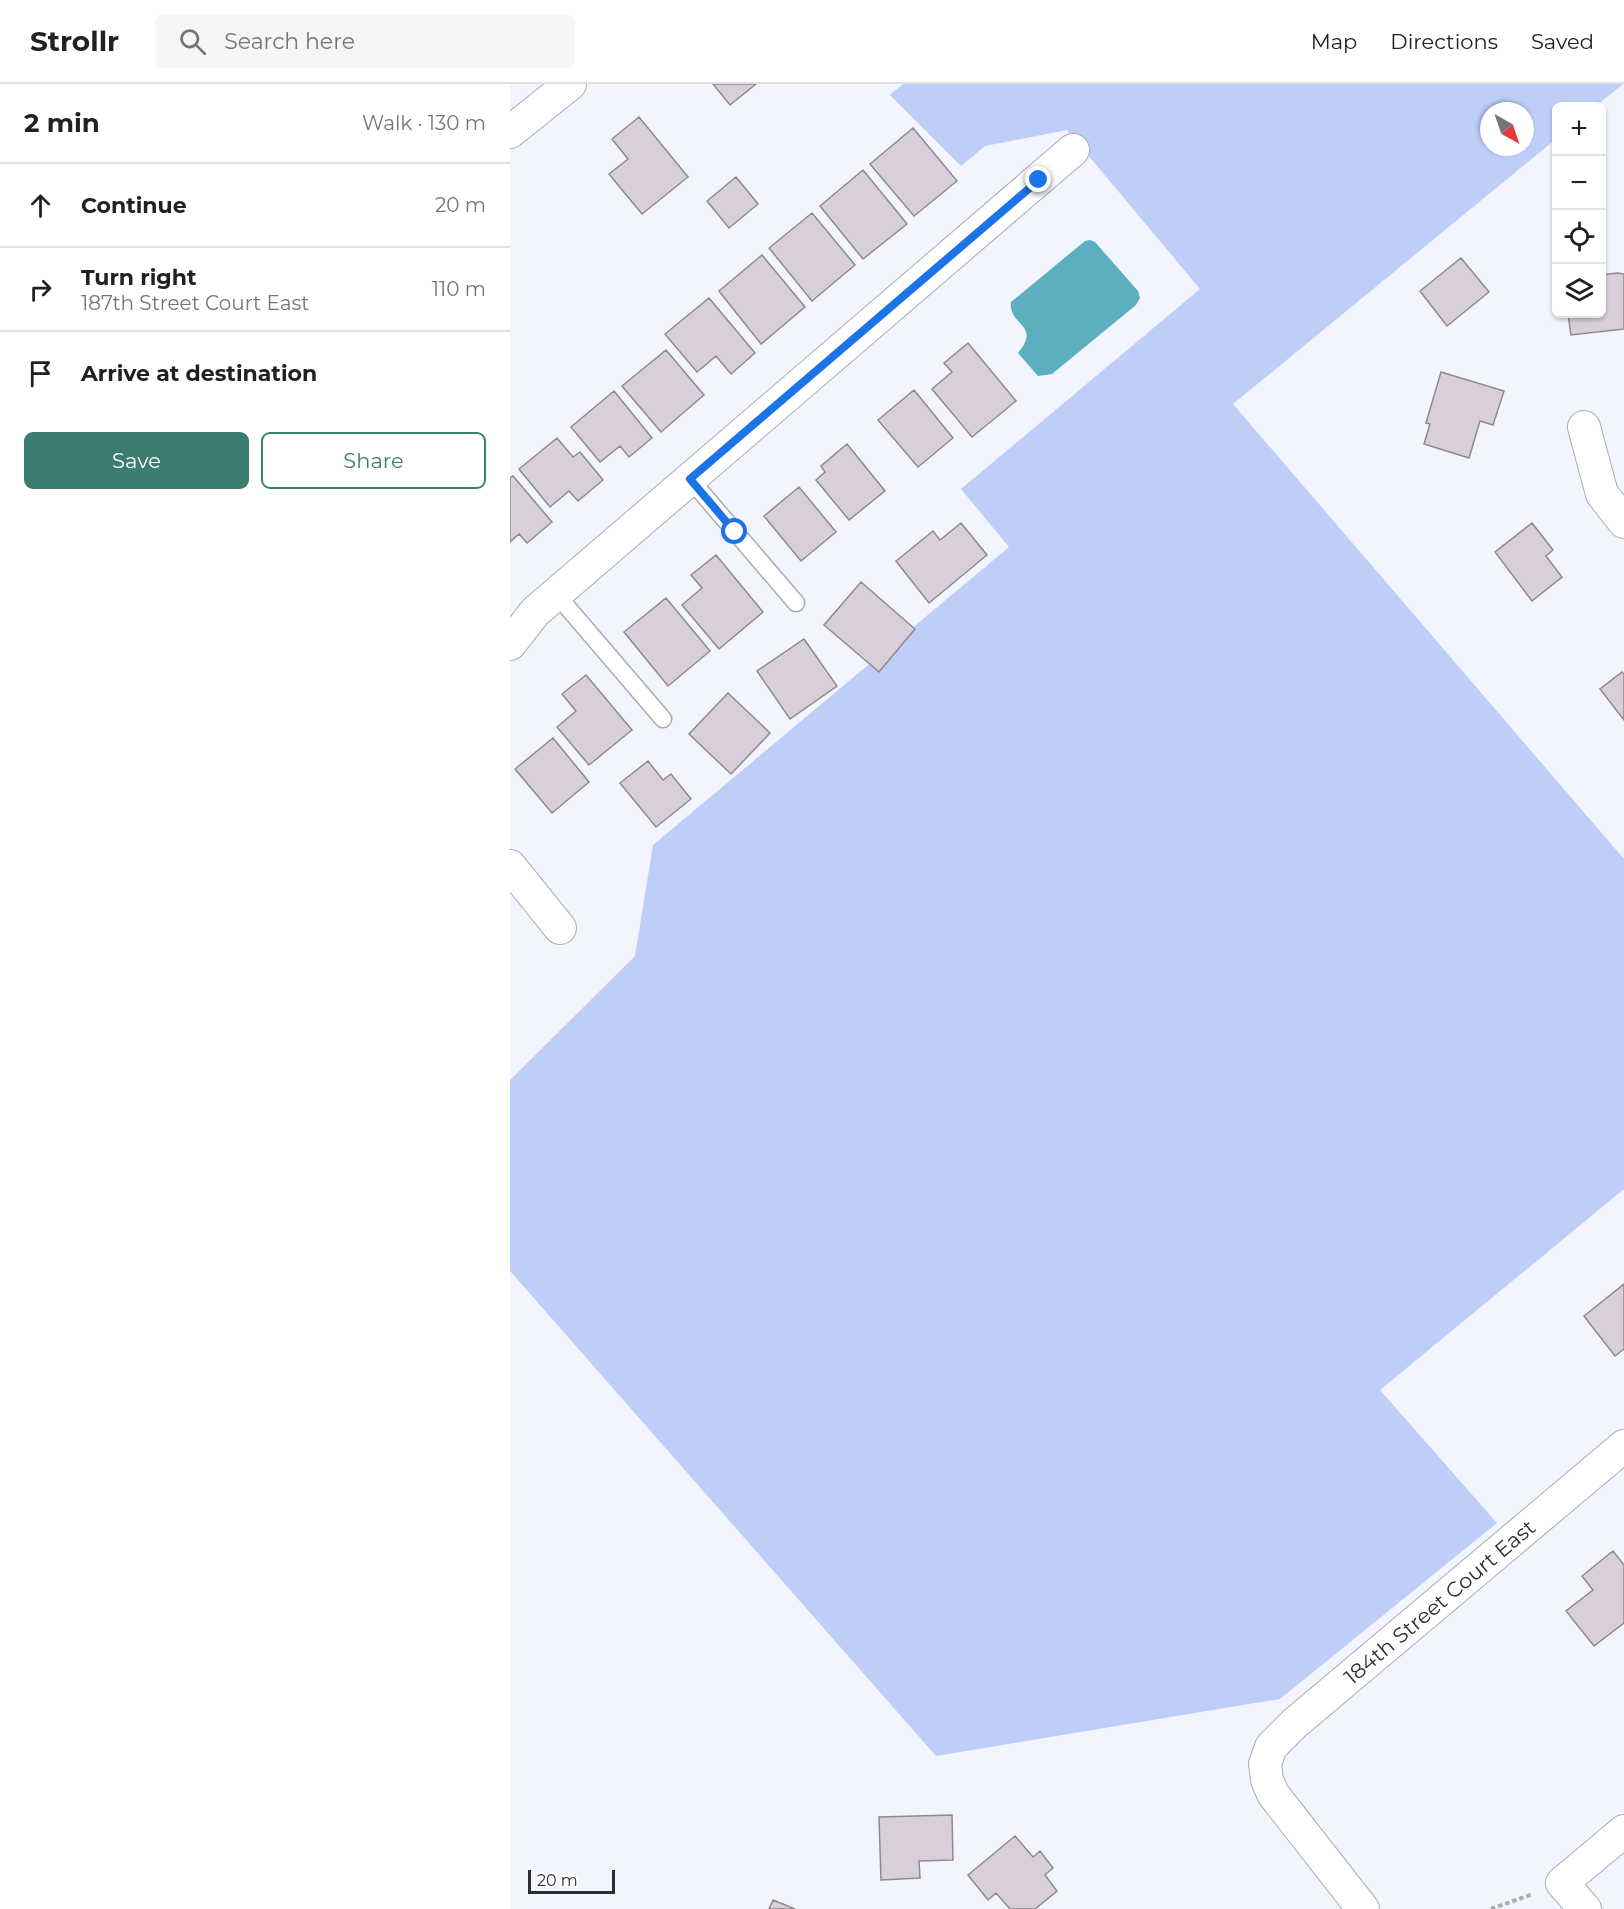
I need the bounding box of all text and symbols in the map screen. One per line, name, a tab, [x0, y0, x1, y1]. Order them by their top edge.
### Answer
search box	[155, 14, 575, 68]
text: Strollr	[30, 24, 119, 58]
icon: search	[176, 25, 209, 58]
text: Search here	[224, 28, 355, 55]
text: Map	[1311, 29, 1357, 54]
text: Directions	[1390, 29, 1498, 54]
text: Saved	[1531, 29, 1594, 54]
north arrow	[1480, 102, 1534, 156]
map controls	[1552, 102, 1606, 318]
button: +	[1552, 102, 1606, 156]
text: 2 min	[24, 107, 100, 139]
text: Walk · 130 m	[362, 111, 486, 135]
button: −	[1552, 156, 1606, 210]
route end	[1025, 166, 1051, 192]
icon: ahead	[24, 189, 57, 222]
text: Continue	[81, 192, 187, 219]
text: 20 m	[435, 193, 486, 217]
button: locate	[1552, 210, 1606, 264]
text: Turn right	[81, 264, 196, 291]
button: layers	[1552, 264, 1606, 318]
icon: right	[24, 273, 57, 306]
text: 110 m	[432, 277, 486, 301]
text: 187th Street Court East	[81, 291, 309, 315]
icon: arrive	[24, 357, 57, 390]
text: Arrive at destination	[81, 360, 317, 387]
button: Save	[24, 432, 249, 489]
button: Share	[261, 432, 486, 489]
route start	[721, 518, 747, 544]
street label: 184th Street Court East	[1339, 1514, 1540, 1689]
scale bar	[528, 1867, 615, 1894]
text: 20 m	[537, 1871, 578, 1890]

